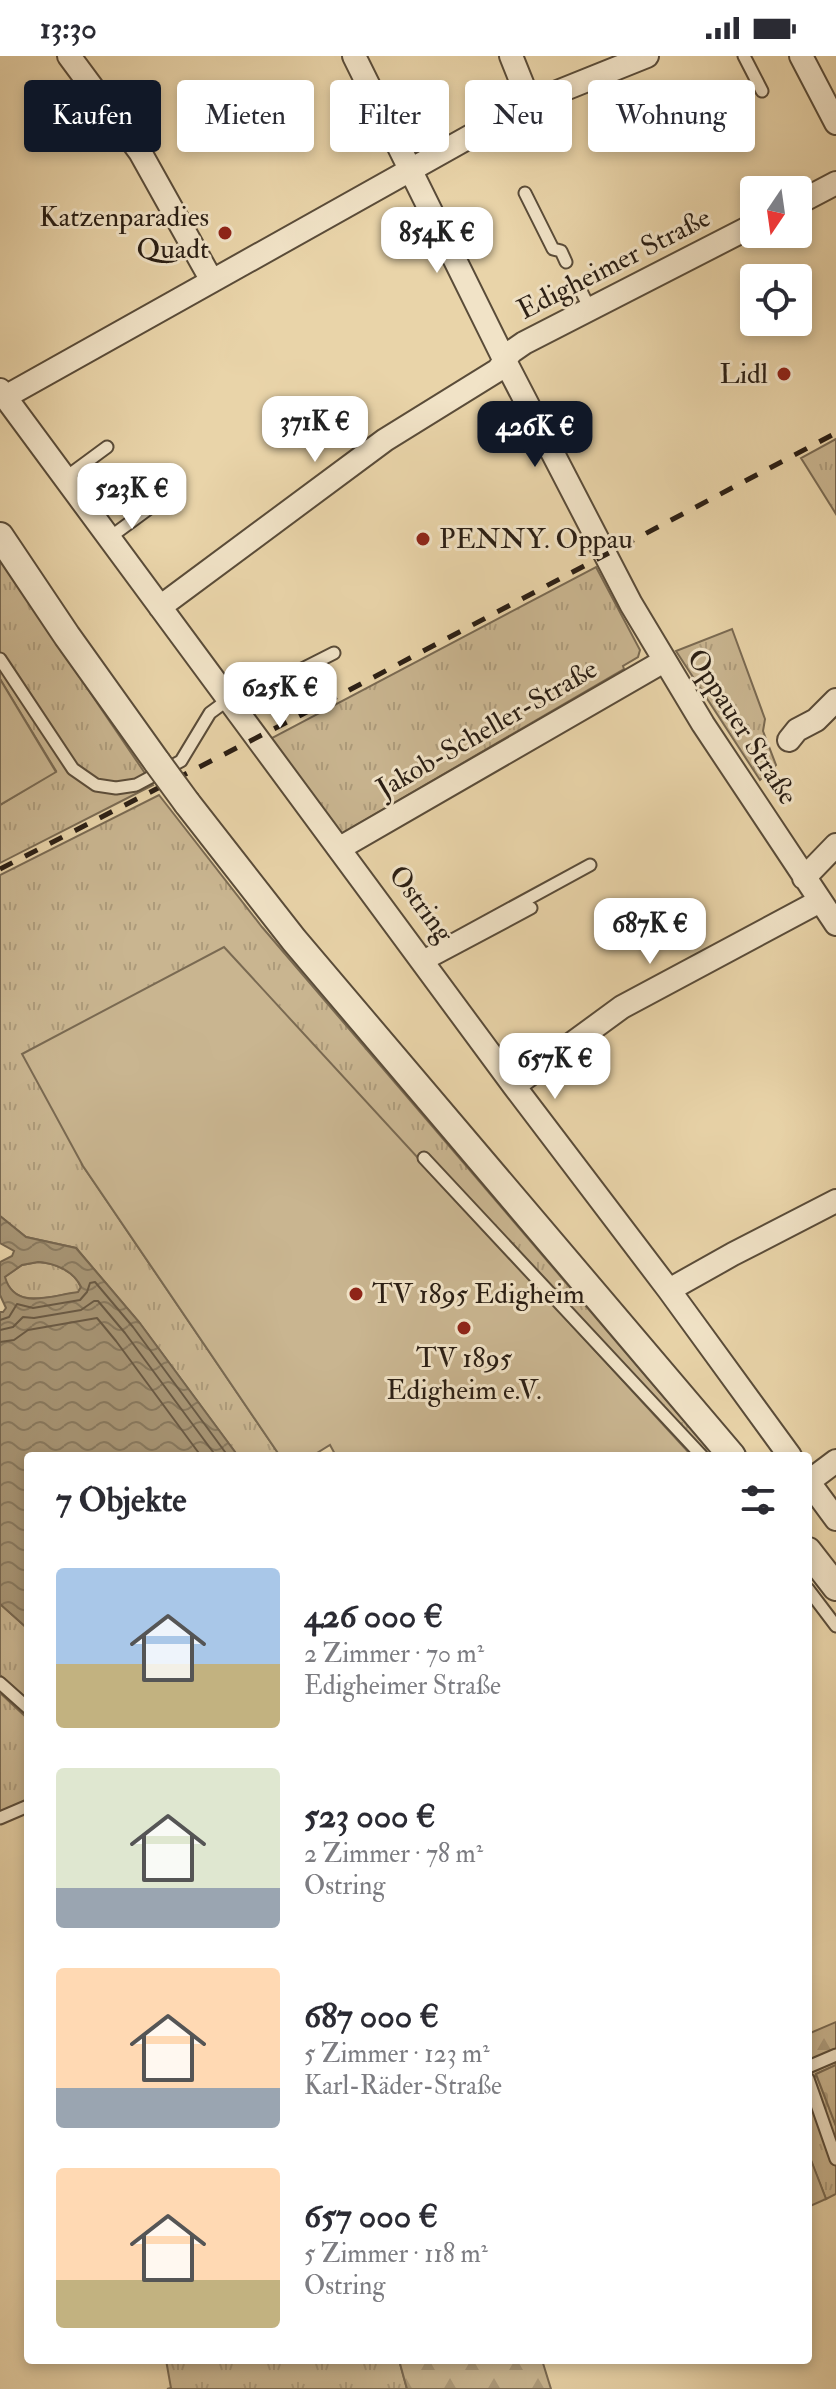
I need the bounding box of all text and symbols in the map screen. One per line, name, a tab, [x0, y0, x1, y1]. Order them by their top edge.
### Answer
text: 13:30	[40, 10, 97, 47]
chip: Kaufen	[24, 80, 161, 152]
chip: Mieten	[177, 80, 314, 152]
chip: Filter	[330, 80, 449, 152]
chip: Neu	[465, 80, 572, 152]
chip: Wohnung	[588, 80, 755, 152]
north arrow	[740, 176, 812, 248]
map controls	[740, 176, 812, 336]
place label: Katzenparadies Quadt	[39, 200, 209, 267]
street label: Edigheimer Straße	[512, 200, 717, 328]
pin: 854K €	[372, 207, 502, 275]
text: 854K €	[399, 217, 475, 249]
marker: Katzenparadies Quadt	[216, 224, 234, 242]
button: locate	[740, 264, 812, 336]
place label: Lidl	[719, 357, 768, 392]
marker: Lidl	[775, 365, 793, 383]
pin: 371K €	[250, 396, 380, 464]
pin: 426K €	[470, 401, 600, 469]
text: 371K €	[280, 406, 350, 438]
text: 426K €	[495, 411, 575, 443]
pin: 523K €	[67, 463, 197, 531]
text: 523K €	[95, 473, 169, 505]
place label: PENNY. Oppau	[439, 522, 633, 557]
marker: PENNY. Oppau	[414, 530, 432, 548]
street label: Oppauer Straße	[679, 643, 805, 812]
street label: Jakob-Scheller-Straße	[370, 651, 604, 807]
pin: 625K €	[215, 662, 345, 730]
text: 625K €	[242, 672, 318, 704]
street label: Ostring	[381, 858, 462, 950]
pin: 687K €	[585, 898, 715, 966]
text: 687K €	[612, 908, 688, 940]
pin: 657K €	[490, 1033, 620, 1101]
text: 657K €	[517, 1043, 593, 1075]
place label: TV 1895 Edigheim	[372, 1277, 585, 1312]
marker: TV 1895 Edigheim	[347, 1285, 365, 1303]
marker: TV 1895 Edigheim e.V.	[455, 1319, 473, 1337]
place label: TV 1895 Edigheim e.V.	[386, 1341, 542, 1408]
icon: filters	[736, 1478, 780, 1522]
text: 7 Objekte	[56, 1479, 186, 1522]
text: 426 000 €	[304, 1595, 443, 1638]
icon: home	[120, 1600, 216, 1696]
text: 2 Zimmer · 70 m²	[304, 1638, 484, 1670]
text: Edigheimer Straße	[304, 1670, 501, 1702]
text: 523 000 €	[304, 1795, 436, 1838]
icon: home	[120, 1800, 216, 1896]
text: 2 Zimmer · 78 m²	[304, 1838, 483, 1870]
text: Ostring	[304, 1870, 385, 1902]
text: 687 000 €	[304, 1995, 439, 2038]
icon: home	[120, 2000, 216, 2096]
text: 5 Zimmer · 123 m²	[304, 2038, 490, 2070]
text: Karl-Räder-Straße	[304, 2070, 502, 2102]
text: 657 000 €	[304, 2195, 438, 2238]
icon: home	[120, 2200, 216, 2296]
text: 5 Zimmer · 118 m²	[304, 2238, 488, 2270]
text: Ostring	[304, 2270, 385, 2302]

